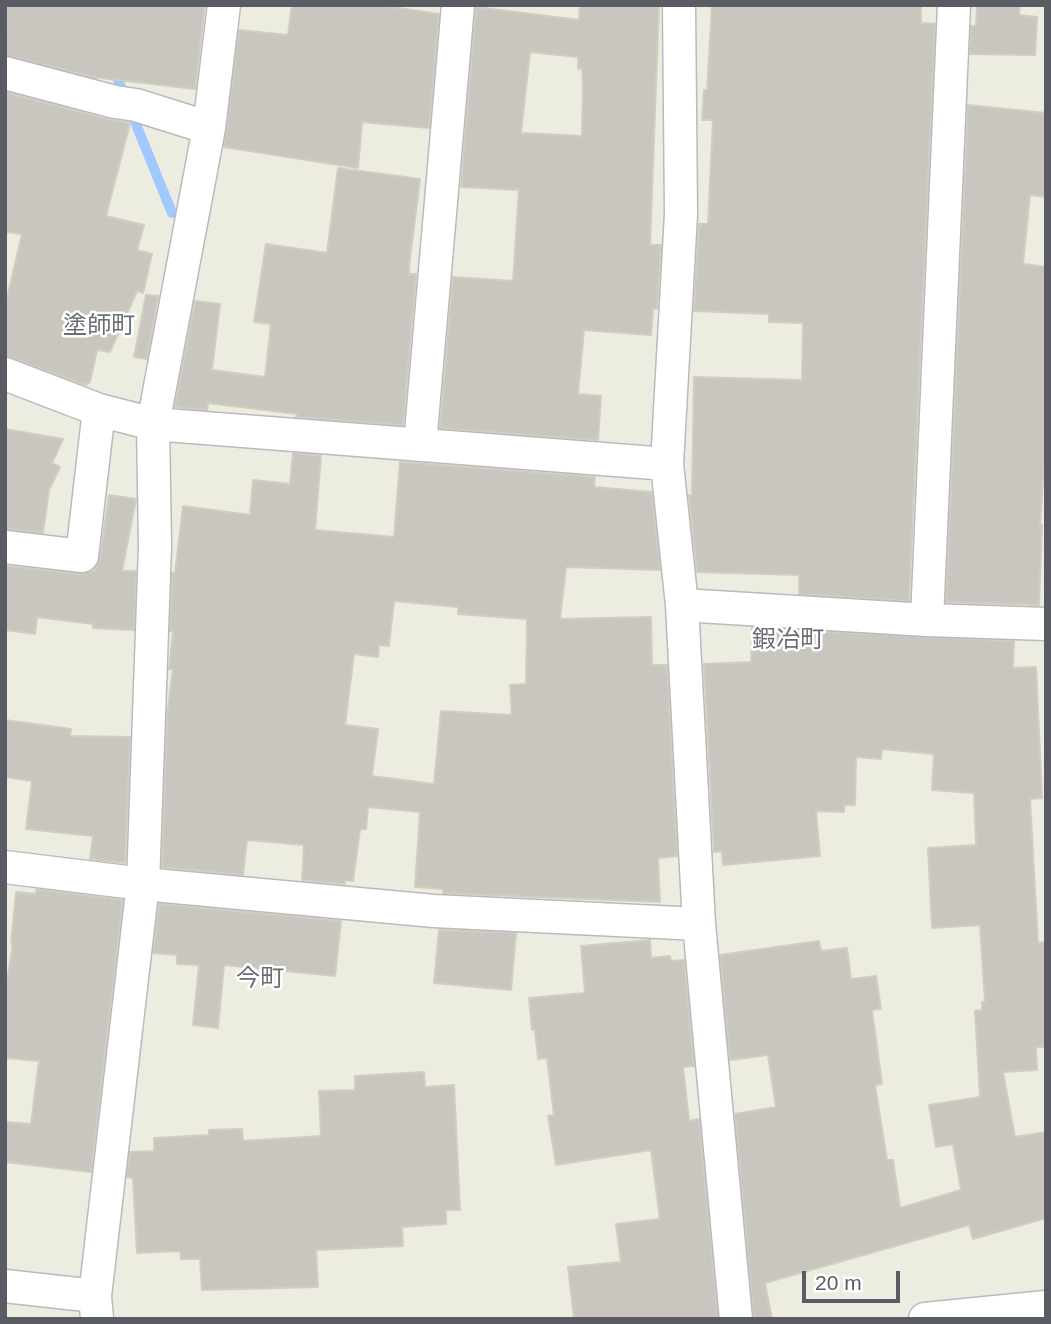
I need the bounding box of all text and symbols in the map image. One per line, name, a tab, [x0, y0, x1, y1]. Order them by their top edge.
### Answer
district label: 塗師町	[63, 312, 135, 340]
district label: 鍜冶町	[752, 626, 824, 654]
district label: 今町	[236, 965, 284, 993]
scale bar	[806, 1258, 904, 1302]
text: 20 m	[815, 1271, 862, 1294]

